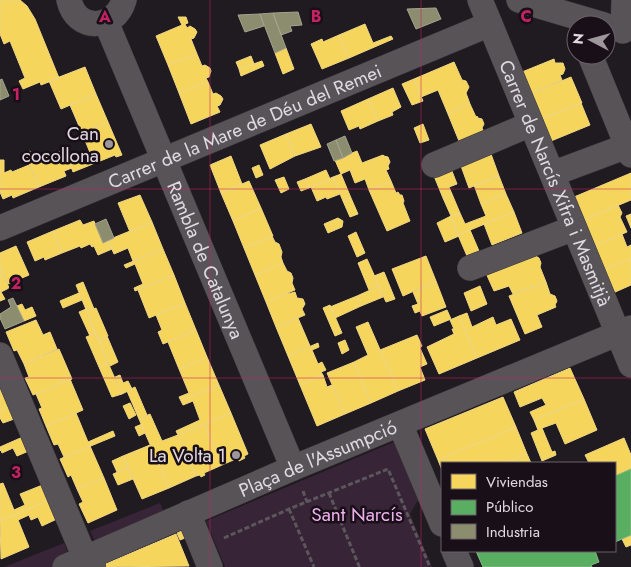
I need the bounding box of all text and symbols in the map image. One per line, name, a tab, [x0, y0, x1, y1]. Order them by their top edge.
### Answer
text: A	[98, 5, 111, 28]
text: B	[311, 5, 321, 28]
text: C	[520, 5, 532, 28]
north arrow	[566, 15, 616, 65]
text: N	[568, 32, 589, 45]
street label: Carrer de Narcís Xifra i Masmitjà	[492, 56, 618, 310]
street label: Carrer de la Mare de Déu del Remei	[104, 58, 386, 196]
text: 1	[12, 83, 20, 106]
place label: Can cocollona	[22, 120, 99, 169]
marker: Can cocollona	[103, 138, 115, 150]
street label: Rambla de Catalunya	[160, 177, 250, 343]
text: 2	[11, 272, 21, 295]
street label: Plaça de l'Assumpció	[234, 414, 401, 504]
place label: La Volta 1	[149, 442, 226, 469]
marker: La Volta 1	[230, 449, 242, 461]
text: 3	[11, 461, 21, 484]
legend	[441, 462, 616, 552]
text: Viviendas	[486, 471, 548, 493]
text: Público	[486, 496, 533, 518]
park label: Sant Narcís	[311, 501, 403, 528]
text: Industria	[486, 521, 540, 543]

